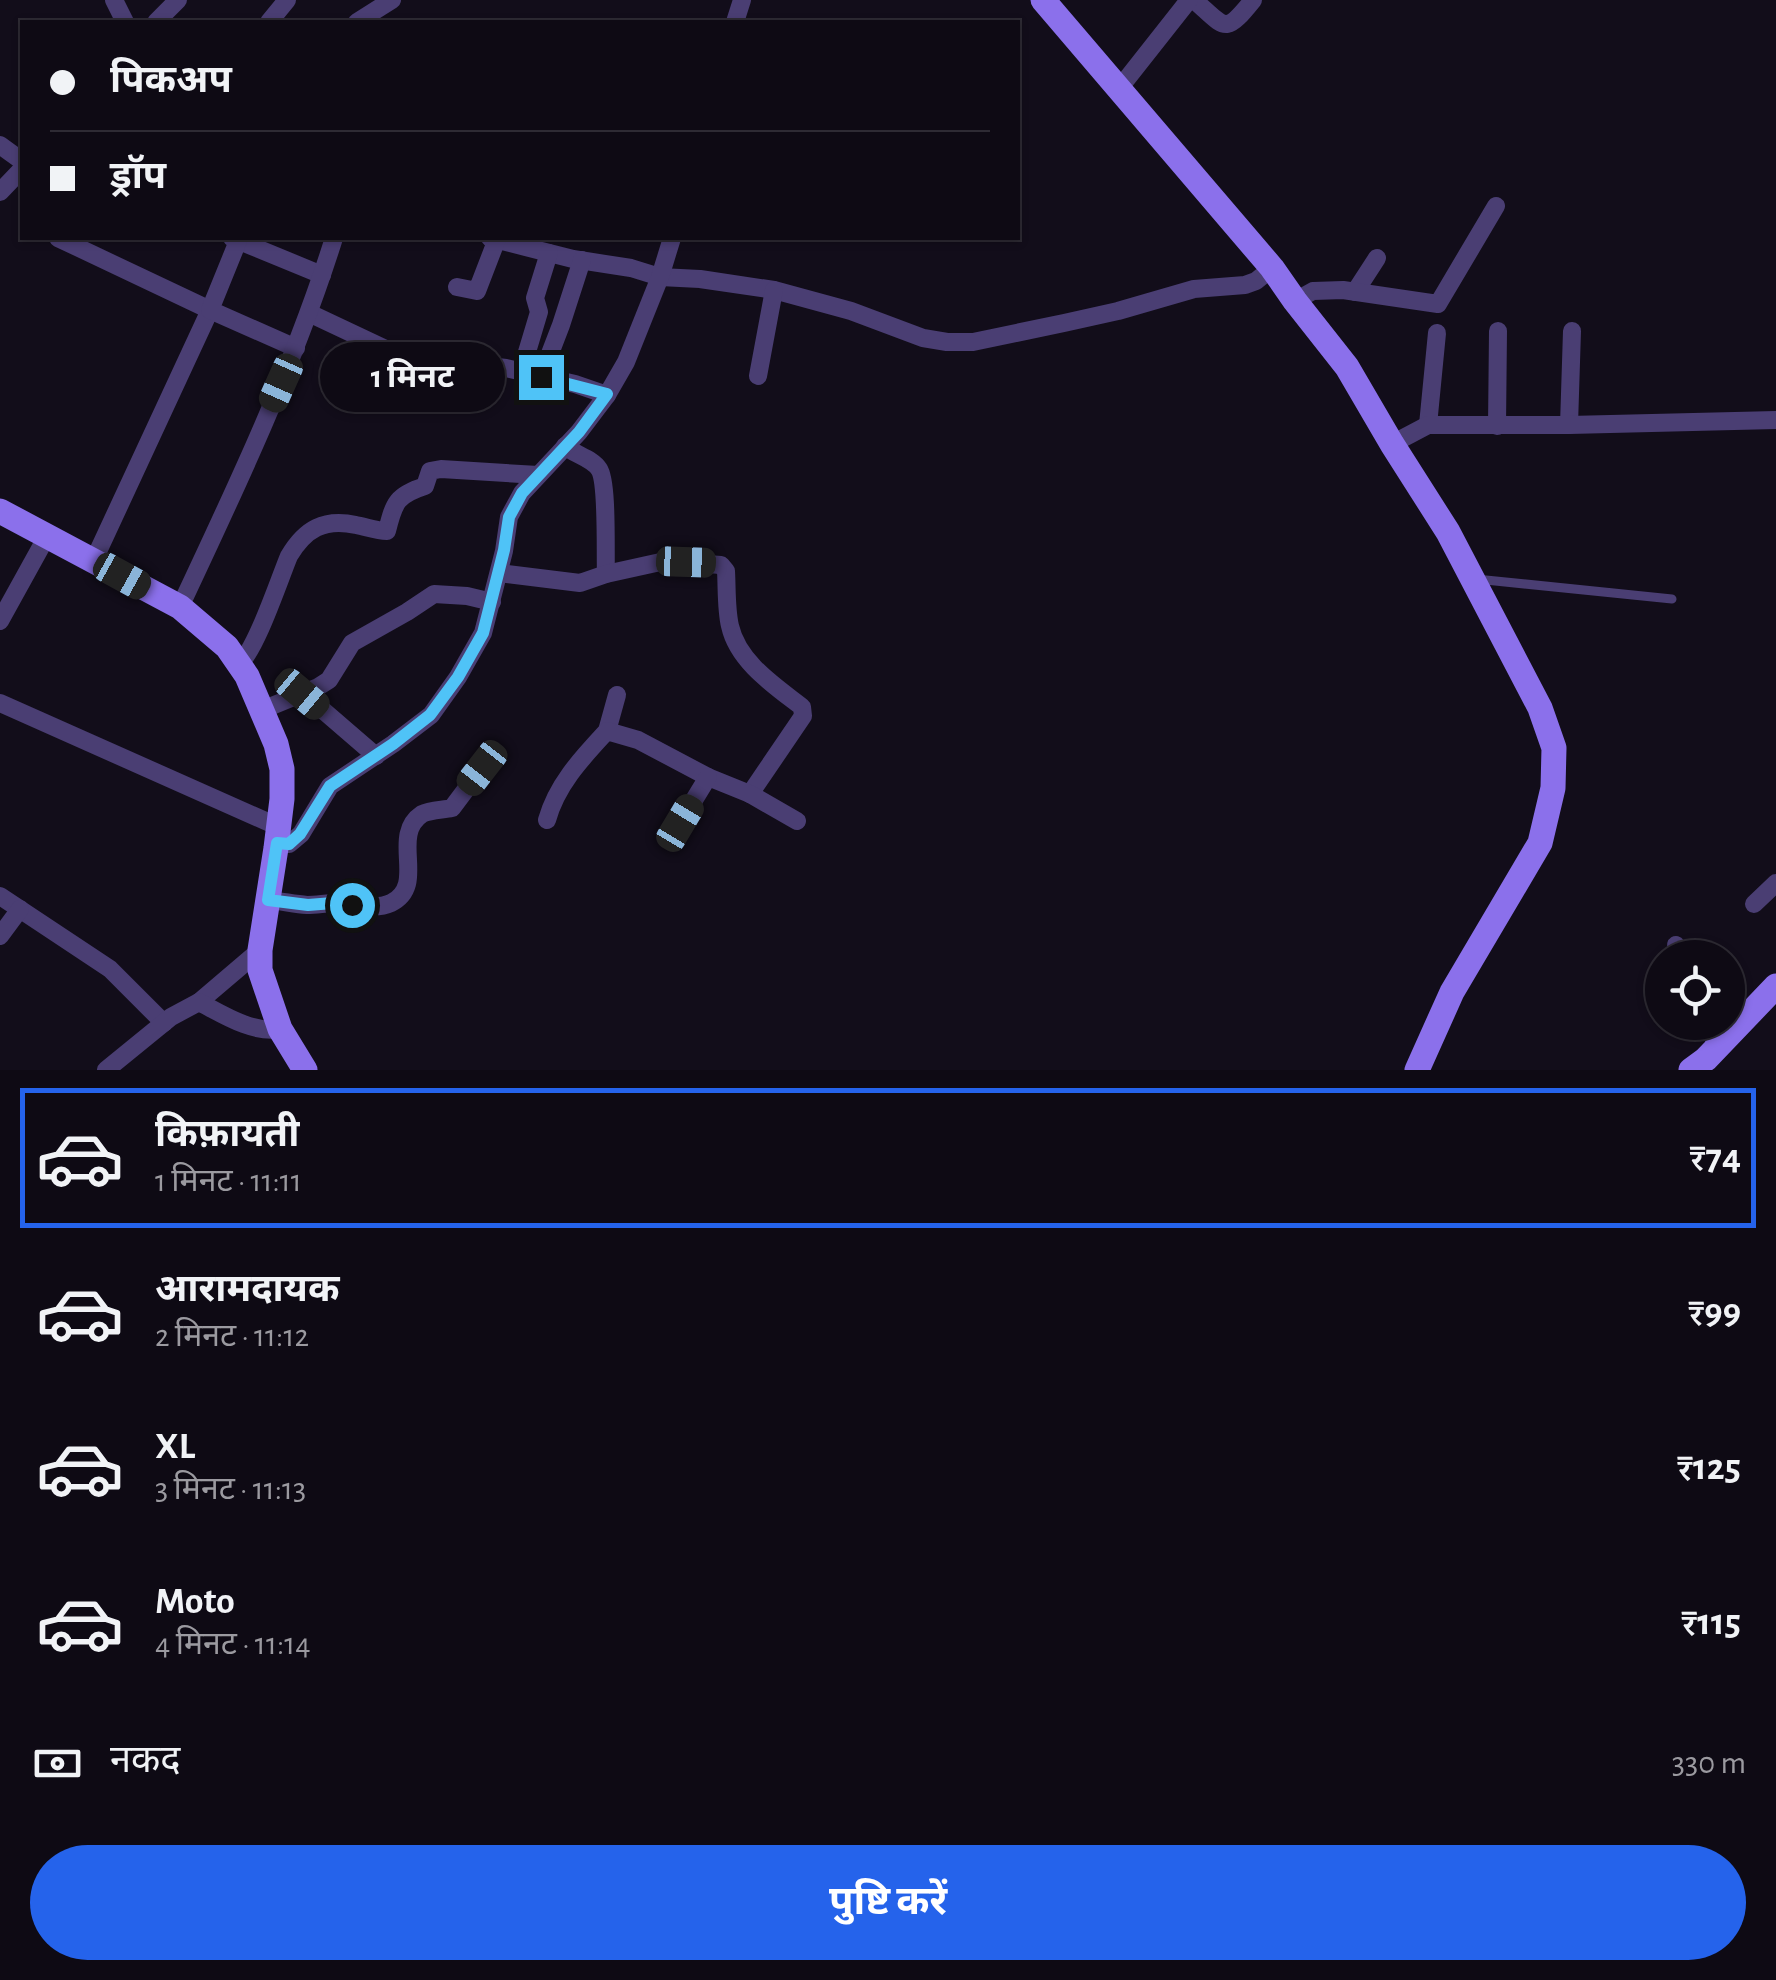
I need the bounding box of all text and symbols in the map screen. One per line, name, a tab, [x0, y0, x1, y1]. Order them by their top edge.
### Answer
text: पिकअप	[110, 62, 232, 100]
text: ड्रॉप	[110, 158, 166, 196]
callout: 1 मिनट	[321, 342, 506, 412]
car	[255, 349, 307, 417]
route end	[519, 355, 564, 400]
text: 1 मिनट	[371, 361, 454, 393]
car	[655, 546, 717, 578]
car	[88, 548, 156, 604]
car	[269, 663, 335, 725]
car	[452, 735, 512, 801]
car	[652, 790, 708, 856]
route start	[330, 883, 375, 928]
map controls	[1645, 940, 1745, 1040]
button: locate	[1645, 940, 1745, 1040]
icon: car	[35, 1113, 125, 1203]
text: किफ़ायती	[155, 1116, 299, 1154]
text: ₹74	[1690, 1139, 1741, 1177]
text: 1 मिनट · 11:11	[155, 1165, 302, 1197]
icon: car	[35, 1268, 125, 1358]
text: आरामदायक	[155, 1271, 339, 1309]
text: ₹99	[1688, 1294, 1741, 1332]
text: 2 मिनट · 11:12	[155, 1320, 309, 1352]
icon: car	[35, 1423, 125, 1513]
text: XL	[155, 1428, 195, 1466]
text: ₹125	[1677, 1449, 1741, 1487]
text: 3 मिनट · 11:13	[155, 1473, 306, 1505]
icon: car	[35, 1578, 125, 1668]
text: Moto	[155, 1583, 235, 1621]
text: ₹115	[1681, 1604, 1741, 1642]
text: 4 मिनट · 11:14	[155, 1628, 311, 1660]
icon: cash	[30, 1736, 85, 1791]
text: नकद	[110, 1742, 180, 1780]
text: 330 m	[1672, 1747, 1746, 1779]
button: पुष्टि करें	[30, 1845, 1746, 1960]

